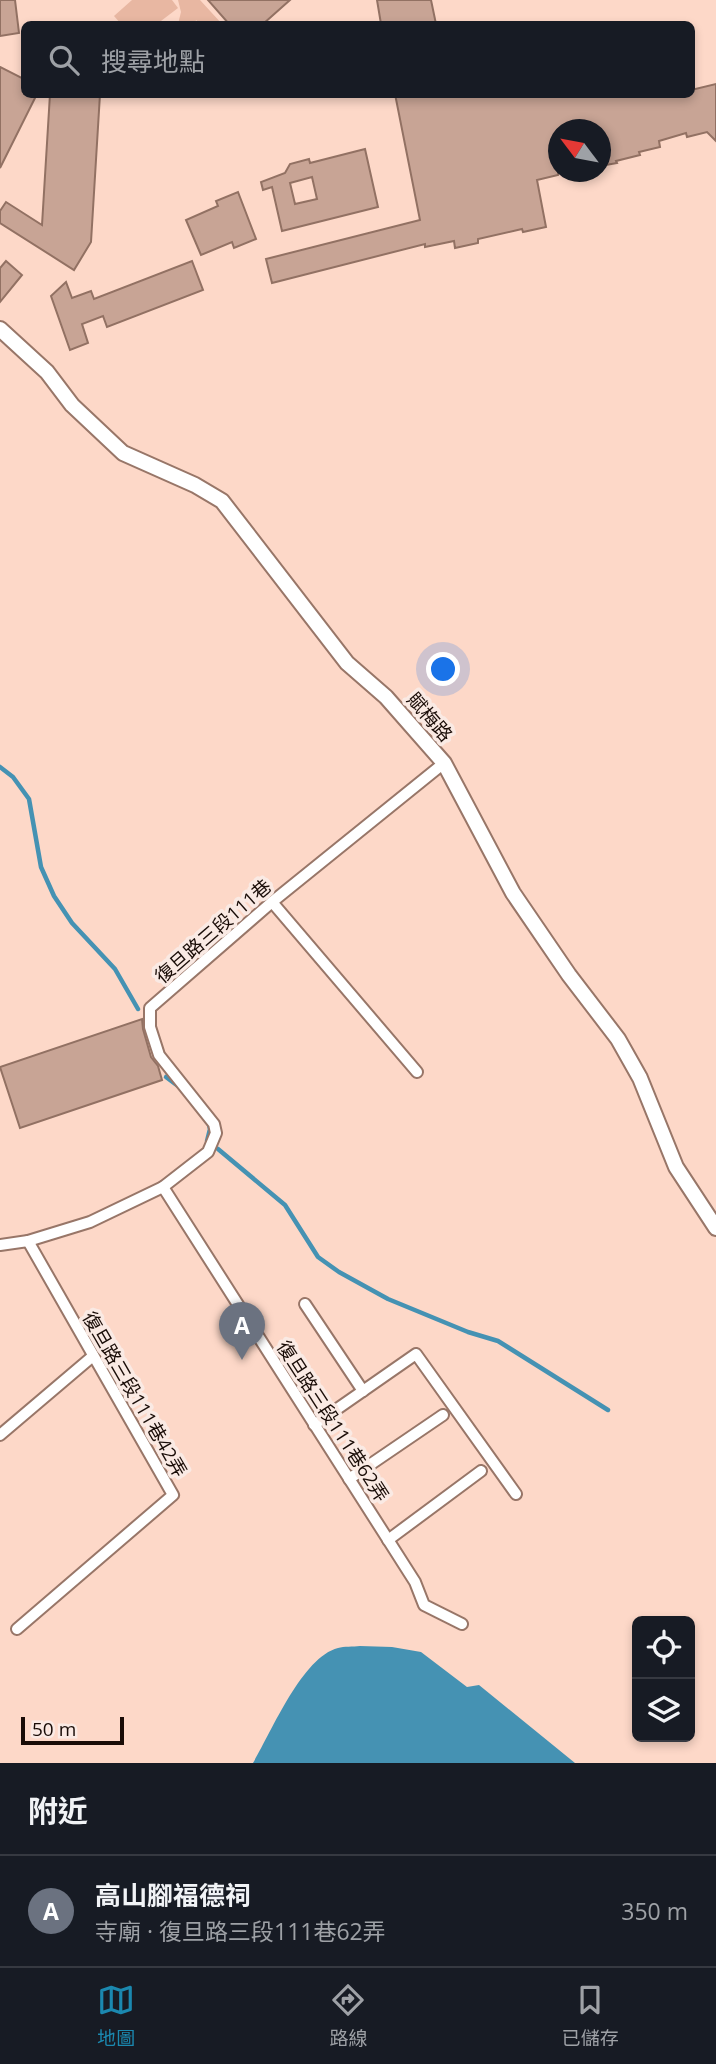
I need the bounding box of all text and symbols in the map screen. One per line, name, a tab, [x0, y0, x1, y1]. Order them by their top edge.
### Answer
search box	[21, 21, 695, 98]
icon: search	[45, 41, 83, 79]
text: 搜尋地點	[101, 43, 205, 79]
north arrow	[548, 119, 611, 182]
your location	[426, 652, 460, 686]
street label: 賦梅路	[401, 687, 459, 747]
street label: 復旦路三段111巷	[149, 873, 277, 989]
pin: A	[219, 1302, 265, 1360]
street label: 復旦路三段111巷42弄	[77, 1306, 193, 1482]
street label: 復旦路三段111巷62弄	[271, 1335, 395, 1507]
map controls	[632, 1616, 695, 1742]
button: locate	[632, 1616, 695, 1679]
button: layers	[632, 1679, 695, 1742]
scale bar	[21, 1714, 124, 1746]
text: 50 m	[32, 1716, 76, 1742]
text: 附近	[28, 1790, 88, 1831]
text: 高山腳福德祠	[95, 1877, 251, 1913]
text: A	[43, 1895, 59, 1927]
text: 350 m	[621, 1895, 688, 1927]
text: 寺廟 · 復旦路三段111巷62弄	[95, 1915, 386, 1947]
tab: 地圖	[97, 1981, 135, 2051]
tab: 路線	[329, 1981, 368, 2051]
tab: 已儲存	[562, 1981, 619, 2051]

